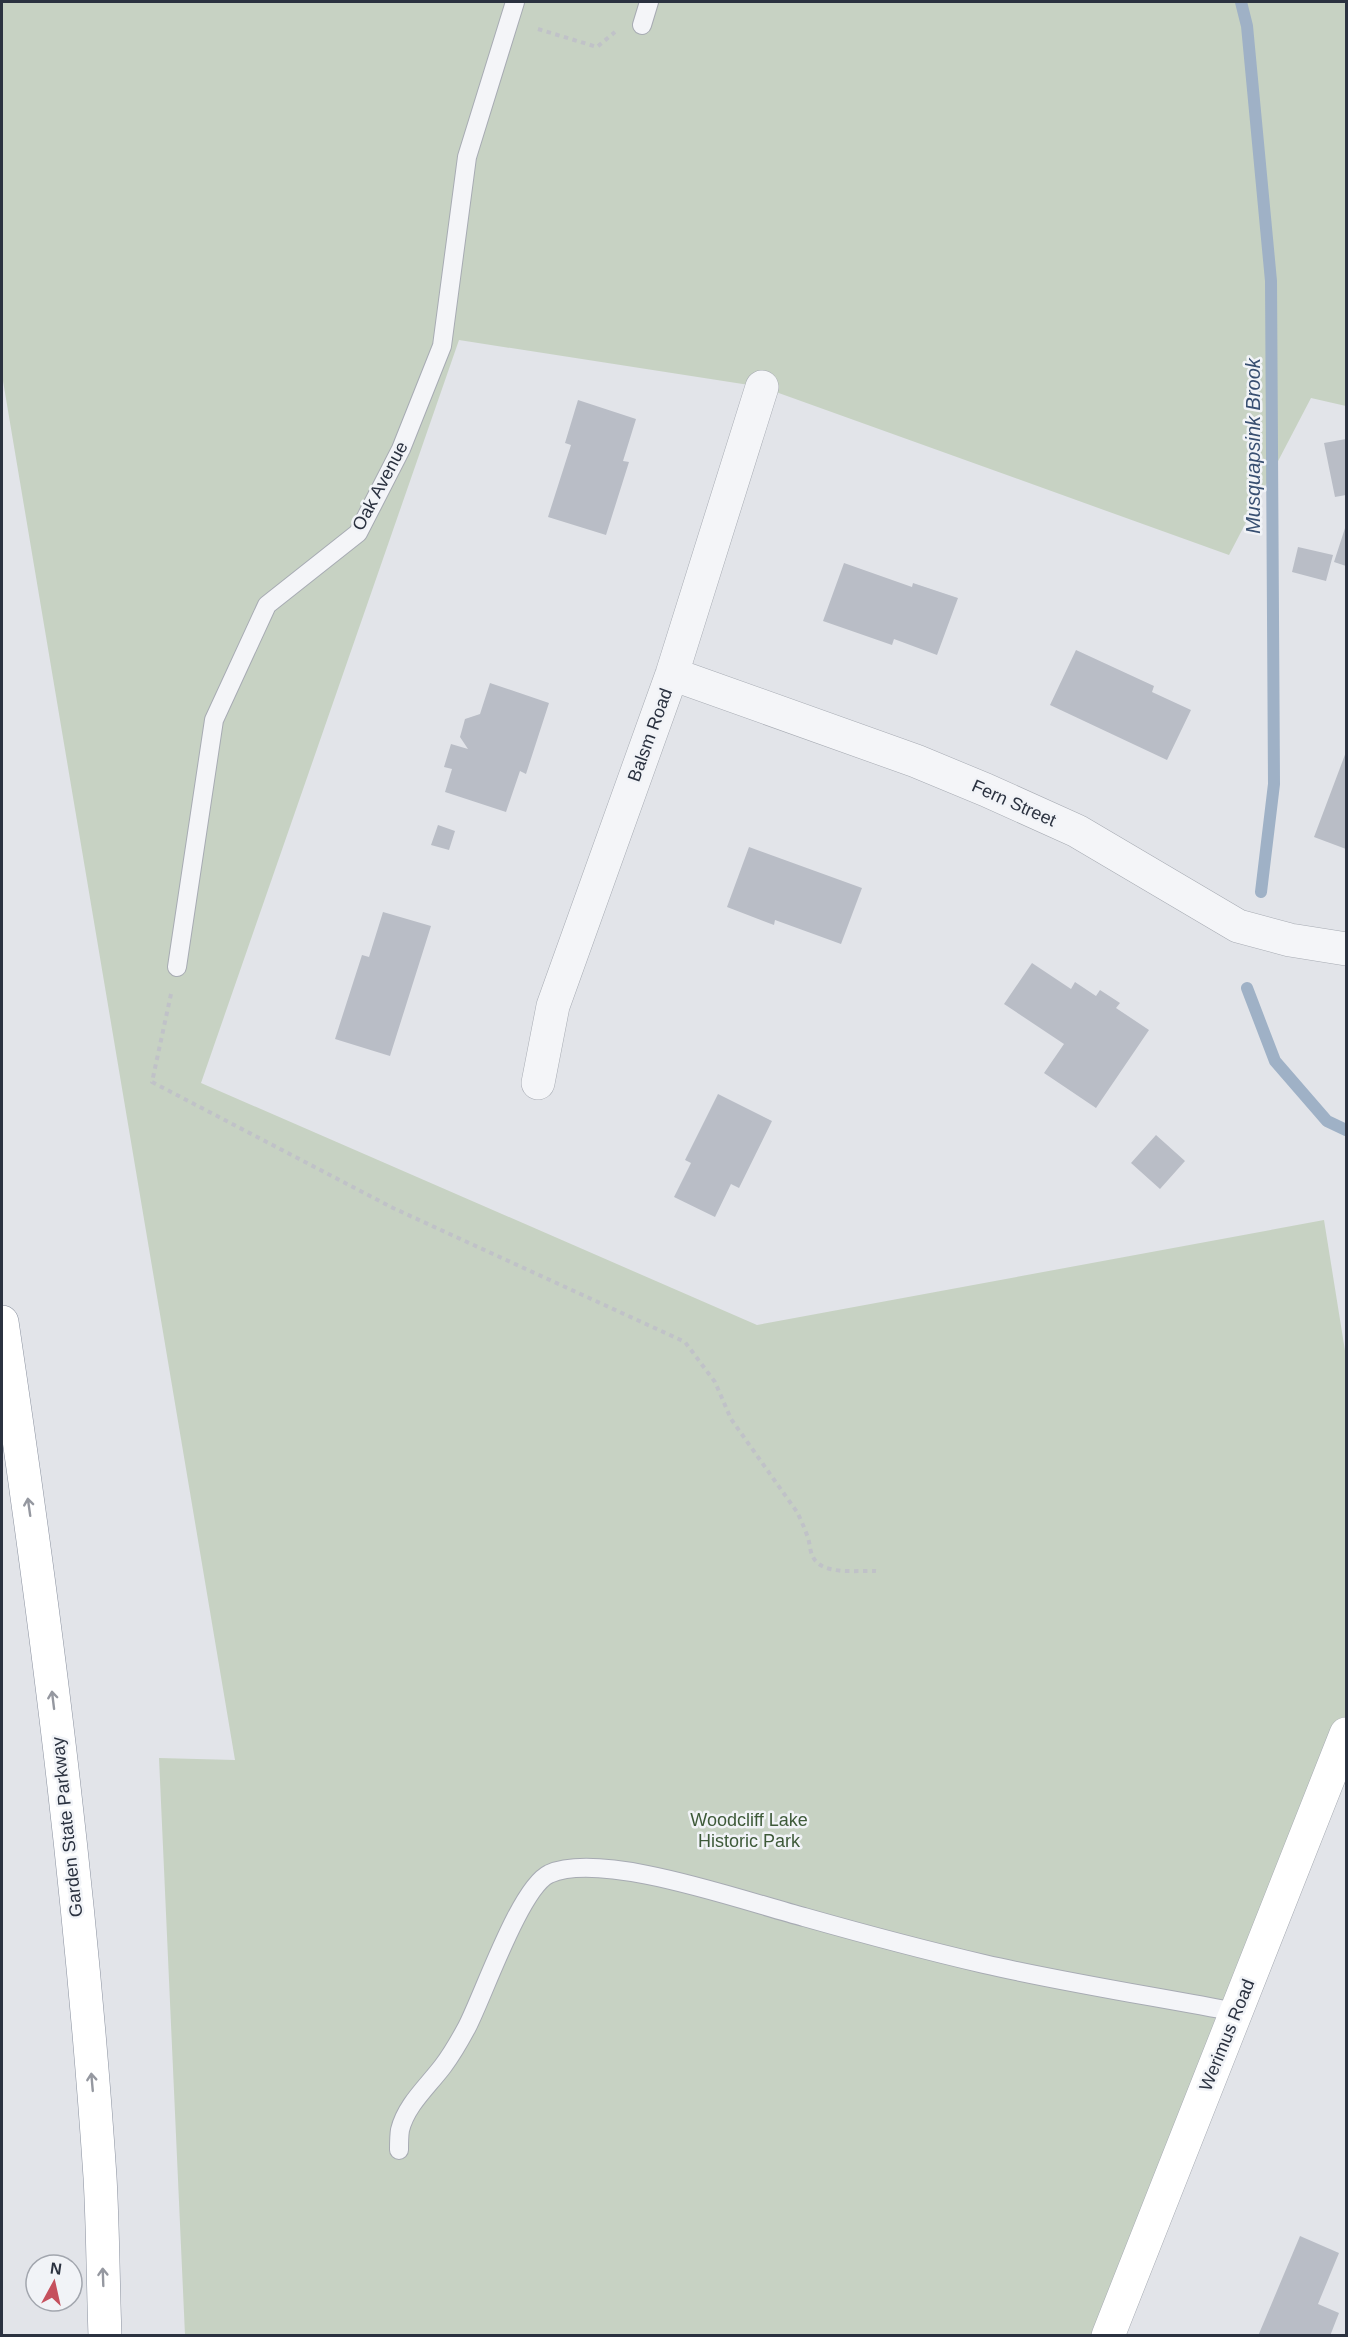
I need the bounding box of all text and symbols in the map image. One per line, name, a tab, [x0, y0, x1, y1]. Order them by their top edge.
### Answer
water label: Musquapsink Brook	[1242, 357, 1264, 534]
street label: Oak Avenue	[348, 438, 412, 534]
street label: Balsm Road	[624, 686, 676, 784]
street label: Fern Street	[969, 776, 1059, 830]
one-way arrow	[23, 1498, 34, 1517]
one-way arrow	[47, 1691, 58, 1711]
street label: Garden State Parkway	[48, 1736, 86, 1918]
park label: Woodcliff Lake Historic Park	[690, 1810, 808, 1851]
street label: Werimus Road	[1195, 1976, 1259, 2094]
one-way arrow	[86, 2073, 97, 2093]
north arrow	[24, 2253, 84, 2313]
text: N	[49, 2259, 63, 2278]
one-way arrow	[97, 2268, 108, 2288]

